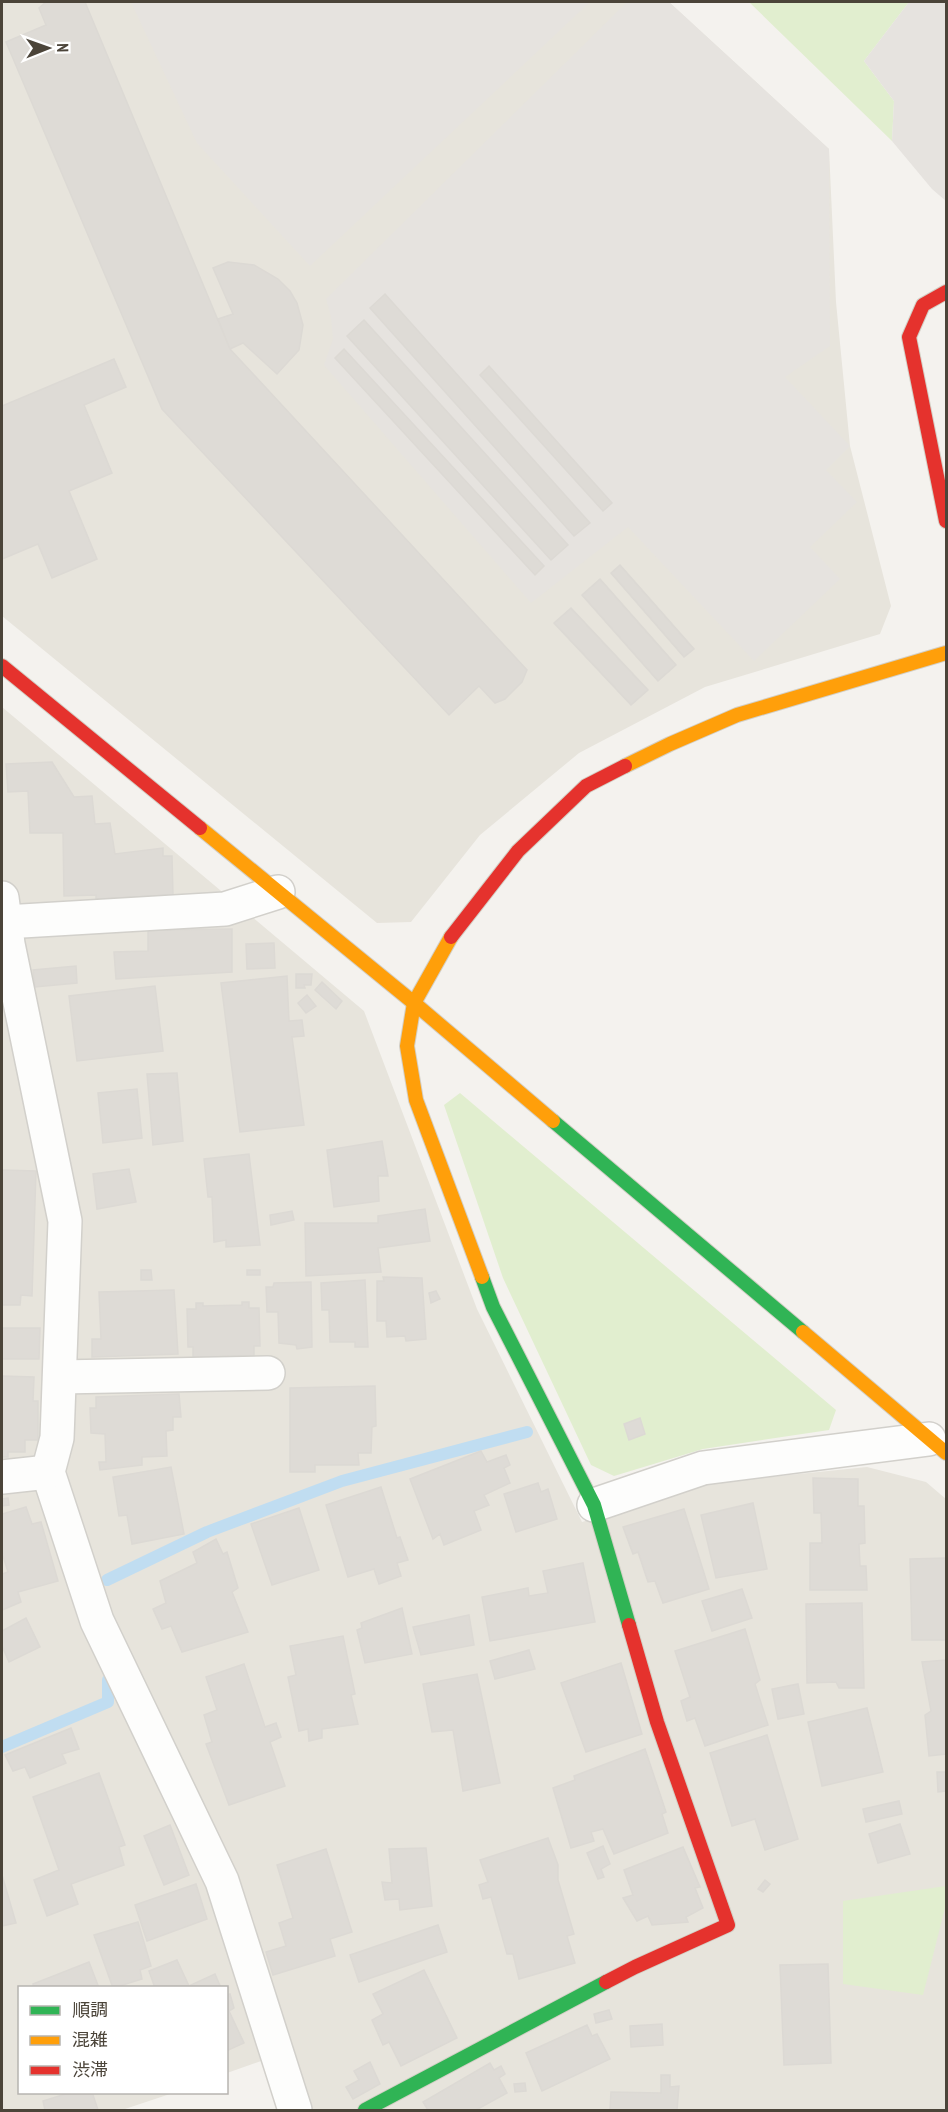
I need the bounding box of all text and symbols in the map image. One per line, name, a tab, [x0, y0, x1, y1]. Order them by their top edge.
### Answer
north arrow	[18, 18, 78, 78]
text: N	[53, 43, 73, 52]
legend	[18, 1986, 228, 2094]
text: 順調	[72, 1998, 108, 2021]
text: 混雑	[72, 2028, 108, 2051]
text: 渋滞	[72, 2058, 108, 2081]

